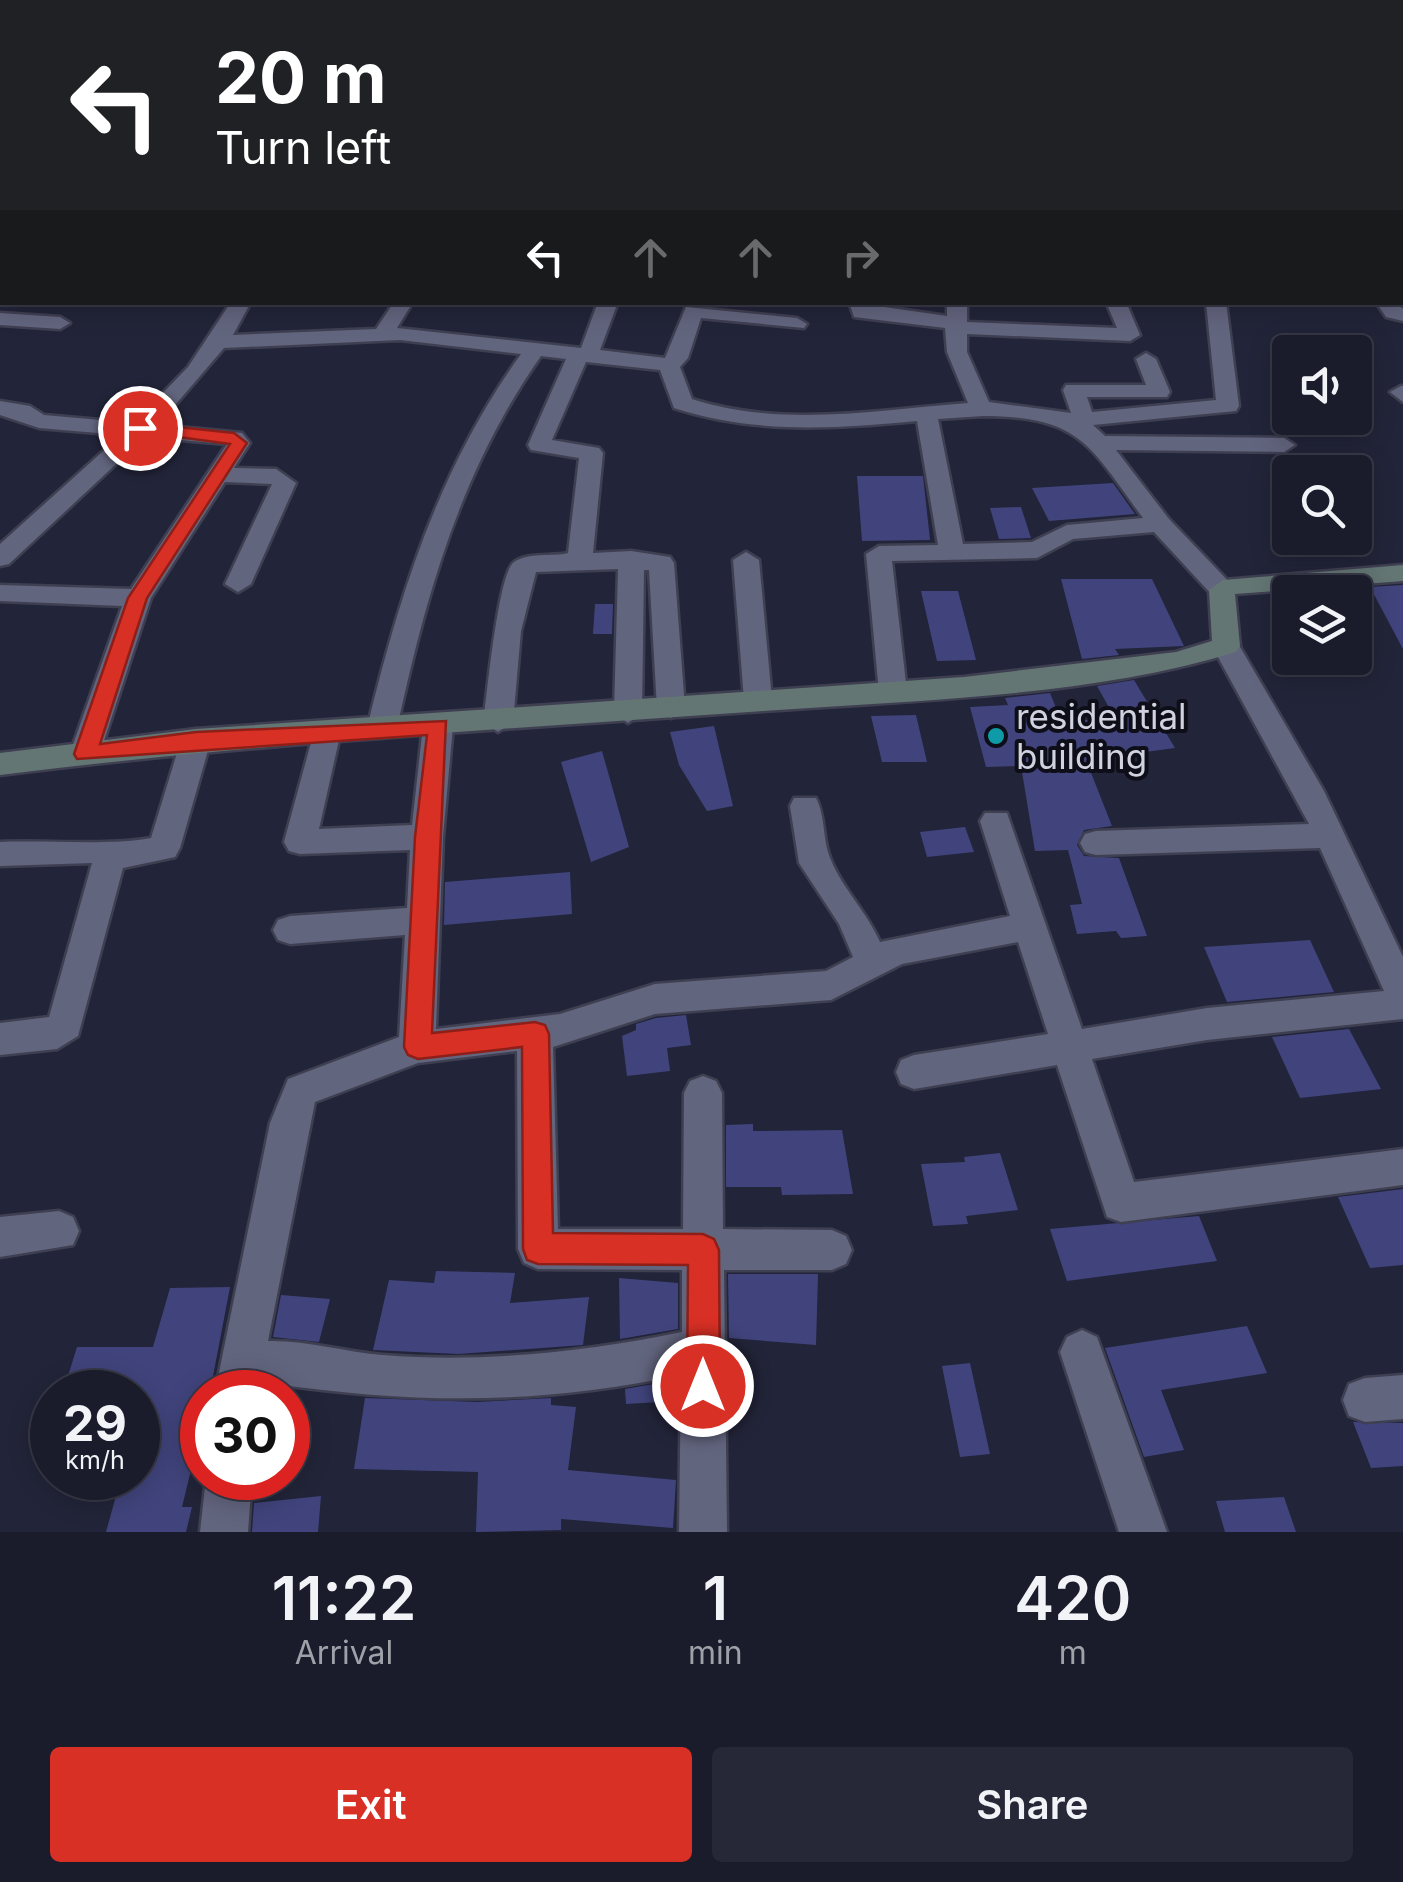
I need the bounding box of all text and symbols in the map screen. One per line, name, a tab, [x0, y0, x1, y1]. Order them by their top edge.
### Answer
text: 20 m	[215, 35, 387, 120]
icon: left	[50, 40, 180, 170]
text: Turn left	[215, 120, 391, 175]
icon: left	[518, 230, 573, 285]
icon: ahead	[623, 230, 678, 285]
icon: ahead	[728, 230, 783, 285]
icon: right	[833, 230, 888, 285]
map controls	[1272, 335, 1372, 675]
button: sound	[1272, 335, 1372, 435]
pin	[98, 386, 183, 471]
icon: arrive	[113, 401, 168, 456]
button: search	[1272, 455, 1372, 555]
button: layers	[1272, 575, 1372, 675]
place label: residential building	[1016, 695, 1187, 777]
marker: residential building	[985, 725, 1007, 747]
position arrow	[651, 1334, 755, 1438]
speed limit sign: 30	[180, 1370, 310, 1500]
text: 29	[63, 1393, 127, 1453]
text: km/h	[65, 1445, 125, 1475]
text: 11:22	[272, 1562, 416, 1634]
text: 1	[703, 1562, 728, 1634]
text: 420	[1014, 1562, 1131, 1634]
text: Arrival	[295, 1633, 393, 1672]
text: min	[688, 1633, 743, 1672]
text: m	[1059, 1633, 1087, 1672]
button: Exit	[50, 1747, 692, 1862]
button: Share	[712, 1747, 1353, 1862]

